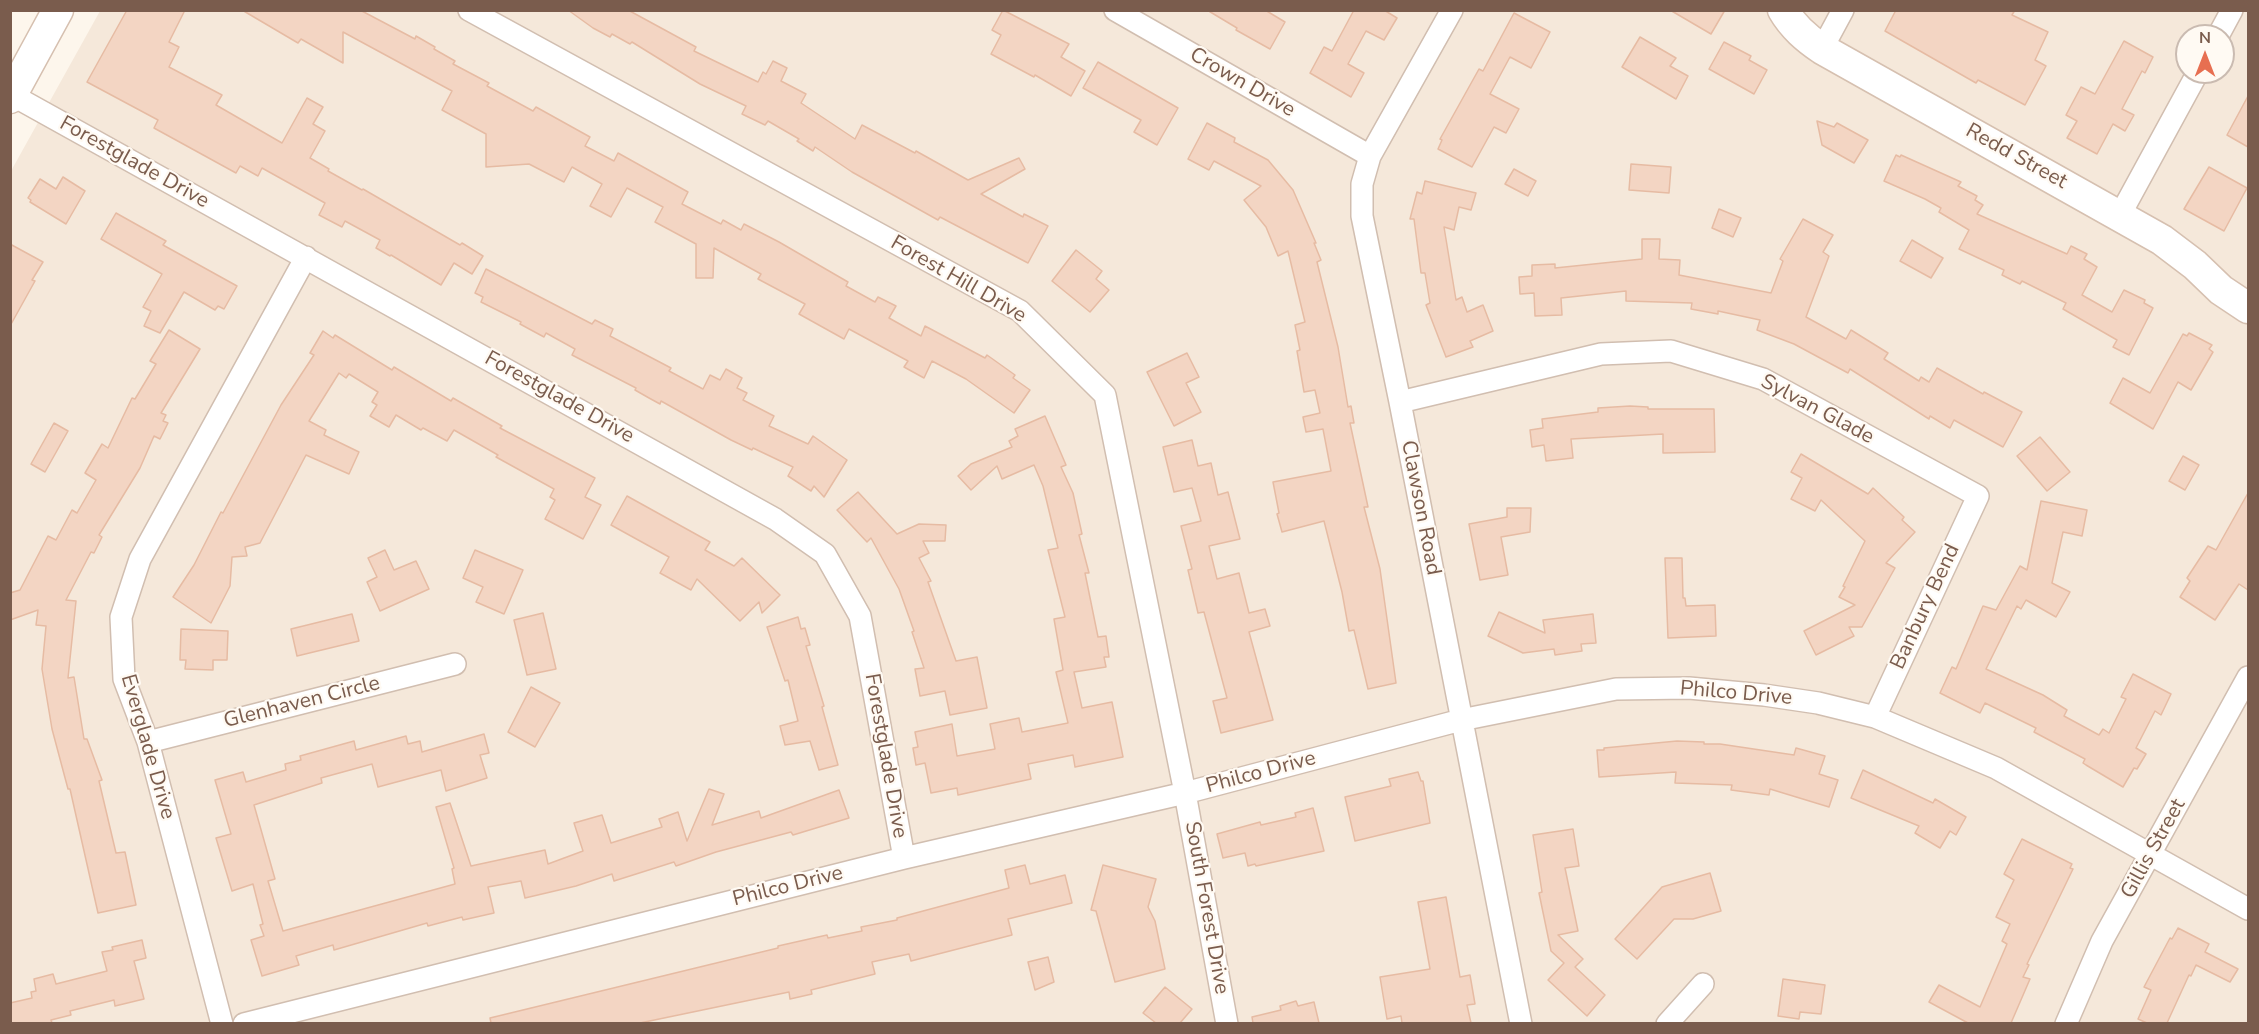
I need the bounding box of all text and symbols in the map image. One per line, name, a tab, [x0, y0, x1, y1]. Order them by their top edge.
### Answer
north arrow	[2175, 24, 2235, 84]
text: N	[2199, 27, 2211, 49]
street label: Crown Drive	[1185, 43, 1299, 123]
street label: Forestglade Drive	[55, 112, 213, 214]
street label: Redd Street	[1961, 119, 2071, 195]
street label: Forest Hill Drive	[886, 231, 1030, 329]
street label: Forestglade Drive	[480, 347, 638, 449]
street label: Sylvan Glade	[1756, 370, 1878, 450]
street label: Clawson Road	[1395, 438, 1445, 578]
street label: Banbury Bend	[1886, 540, 1966, 674]
street label: Glenhaven Circle	[221, 671, 383, 735]
street label: Everglade Drive	[114, 672, 180, 822]
street label: Forestglade Drive	[858, 672, 912, 840]
street label: Philco Drive	[1679, 677, 1793, 711]
street label: Philco Drive	[1203, 746, 1319, 800]
street label: Gillis Street	[2116, 795, 2192, 903]
street label: South Forest Drive	[1178, 820, 1234, 996]
street label: Philco Drive	[730, 861, 846, 913]

